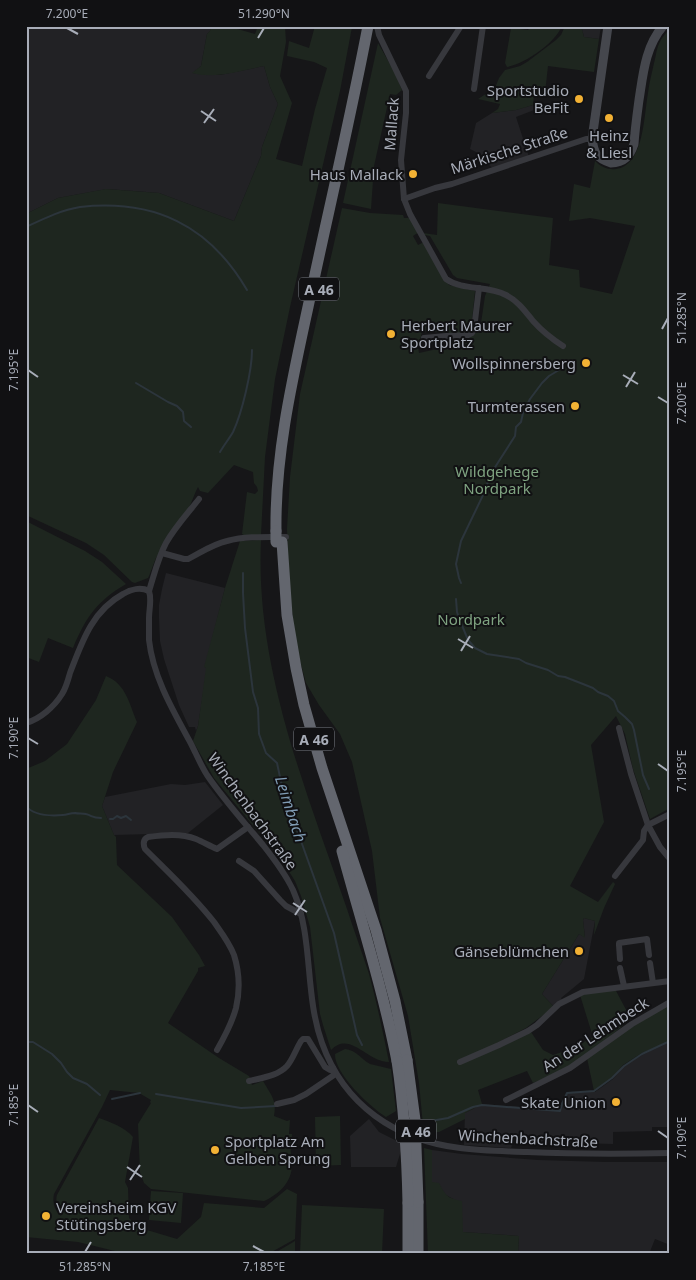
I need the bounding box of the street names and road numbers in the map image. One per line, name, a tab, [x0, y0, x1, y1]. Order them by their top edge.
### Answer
street label: Mallack	[379, 97, 403, 151]
street label: Märkische Straße	[448, 122, 570, 178]
road number: A 46	[299, 278, 339, 300]
road number: A 46	[294, 728, 334, 751]
street label: Winchenbachstraße	[204, 748, 302, 874]
street label: An der Lehmbeck	[538, 992, 652, 1076]
road number: A 46	[396, 1120, 436, 1142]
street label: Winchenbachstraße	[457, 1124, 599, 1152]

